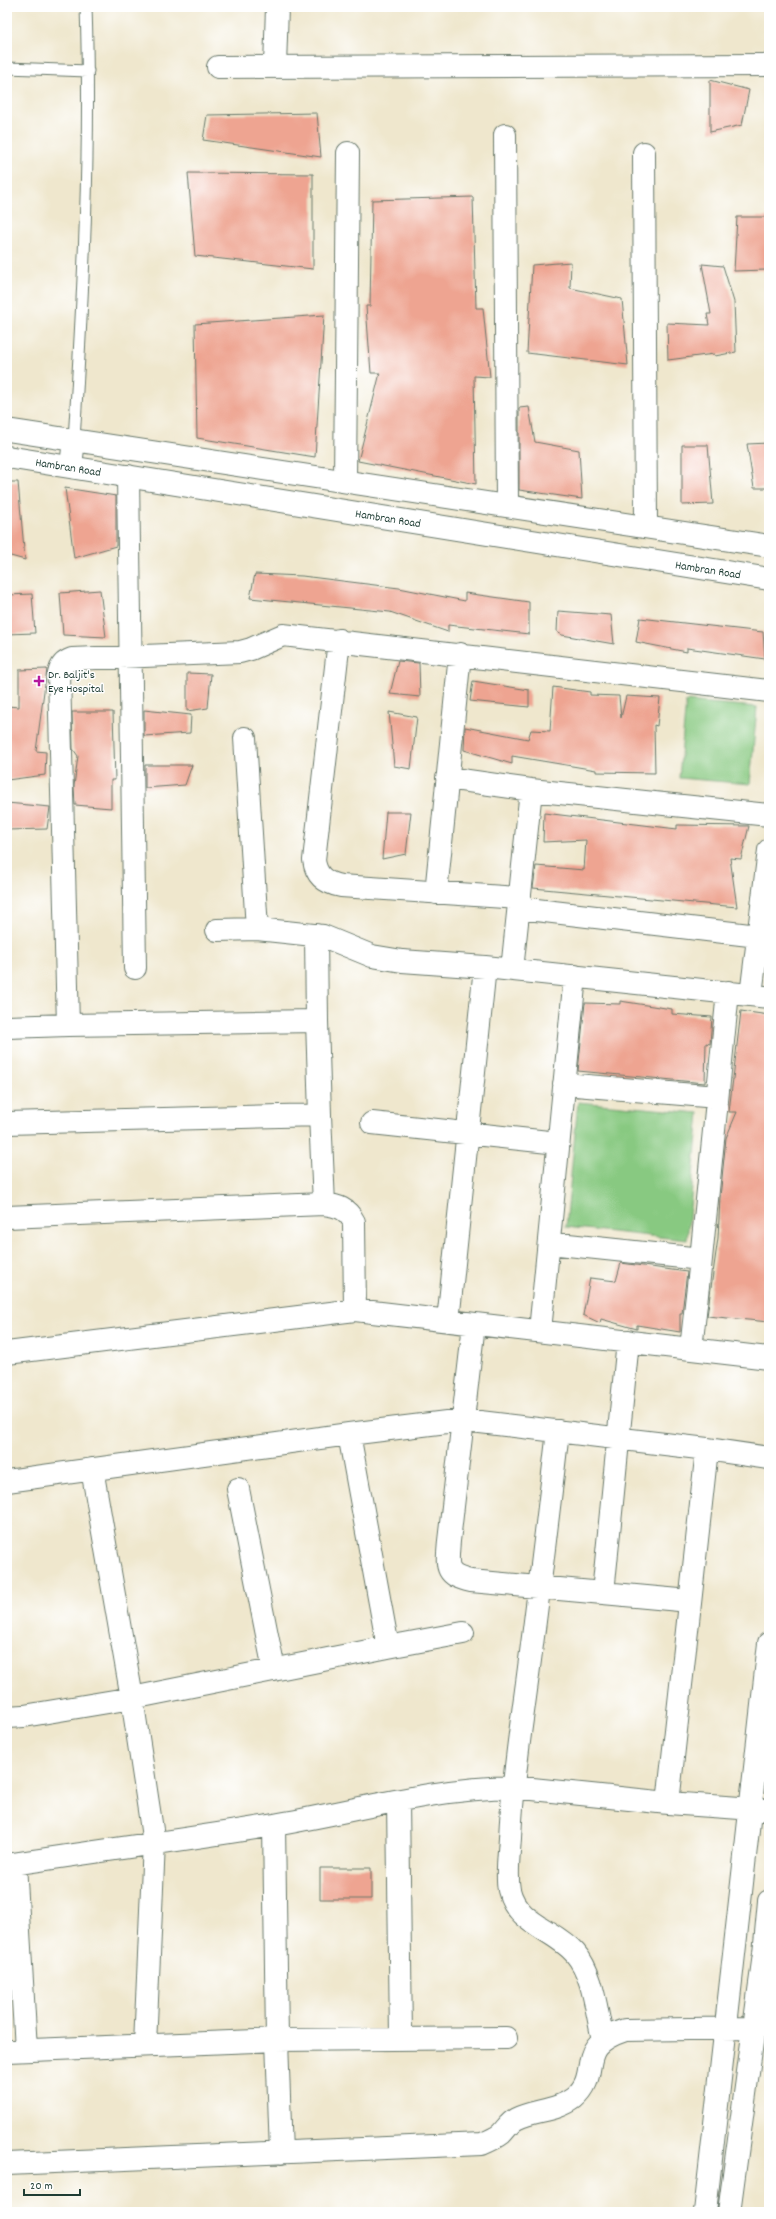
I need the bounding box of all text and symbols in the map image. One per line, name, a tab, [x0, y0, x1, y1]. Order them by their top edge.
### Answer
street label: Hambran Road	[34, 455, 102, 482]
street label: Hambran Road	[354, 506, 422, 533]
street label: Hambran Road	[674, 557, 742, 584]
place label: Dr. Baljit's Eye Hospital	[48, 667, 104, 698]
marker: Dr. Baljit's Eye Hospital	[33, 675, 45, 687]
scale bar	[24, 2171, 80, 2197]
text: 20 m	[30, 2178, 53, 2195]

